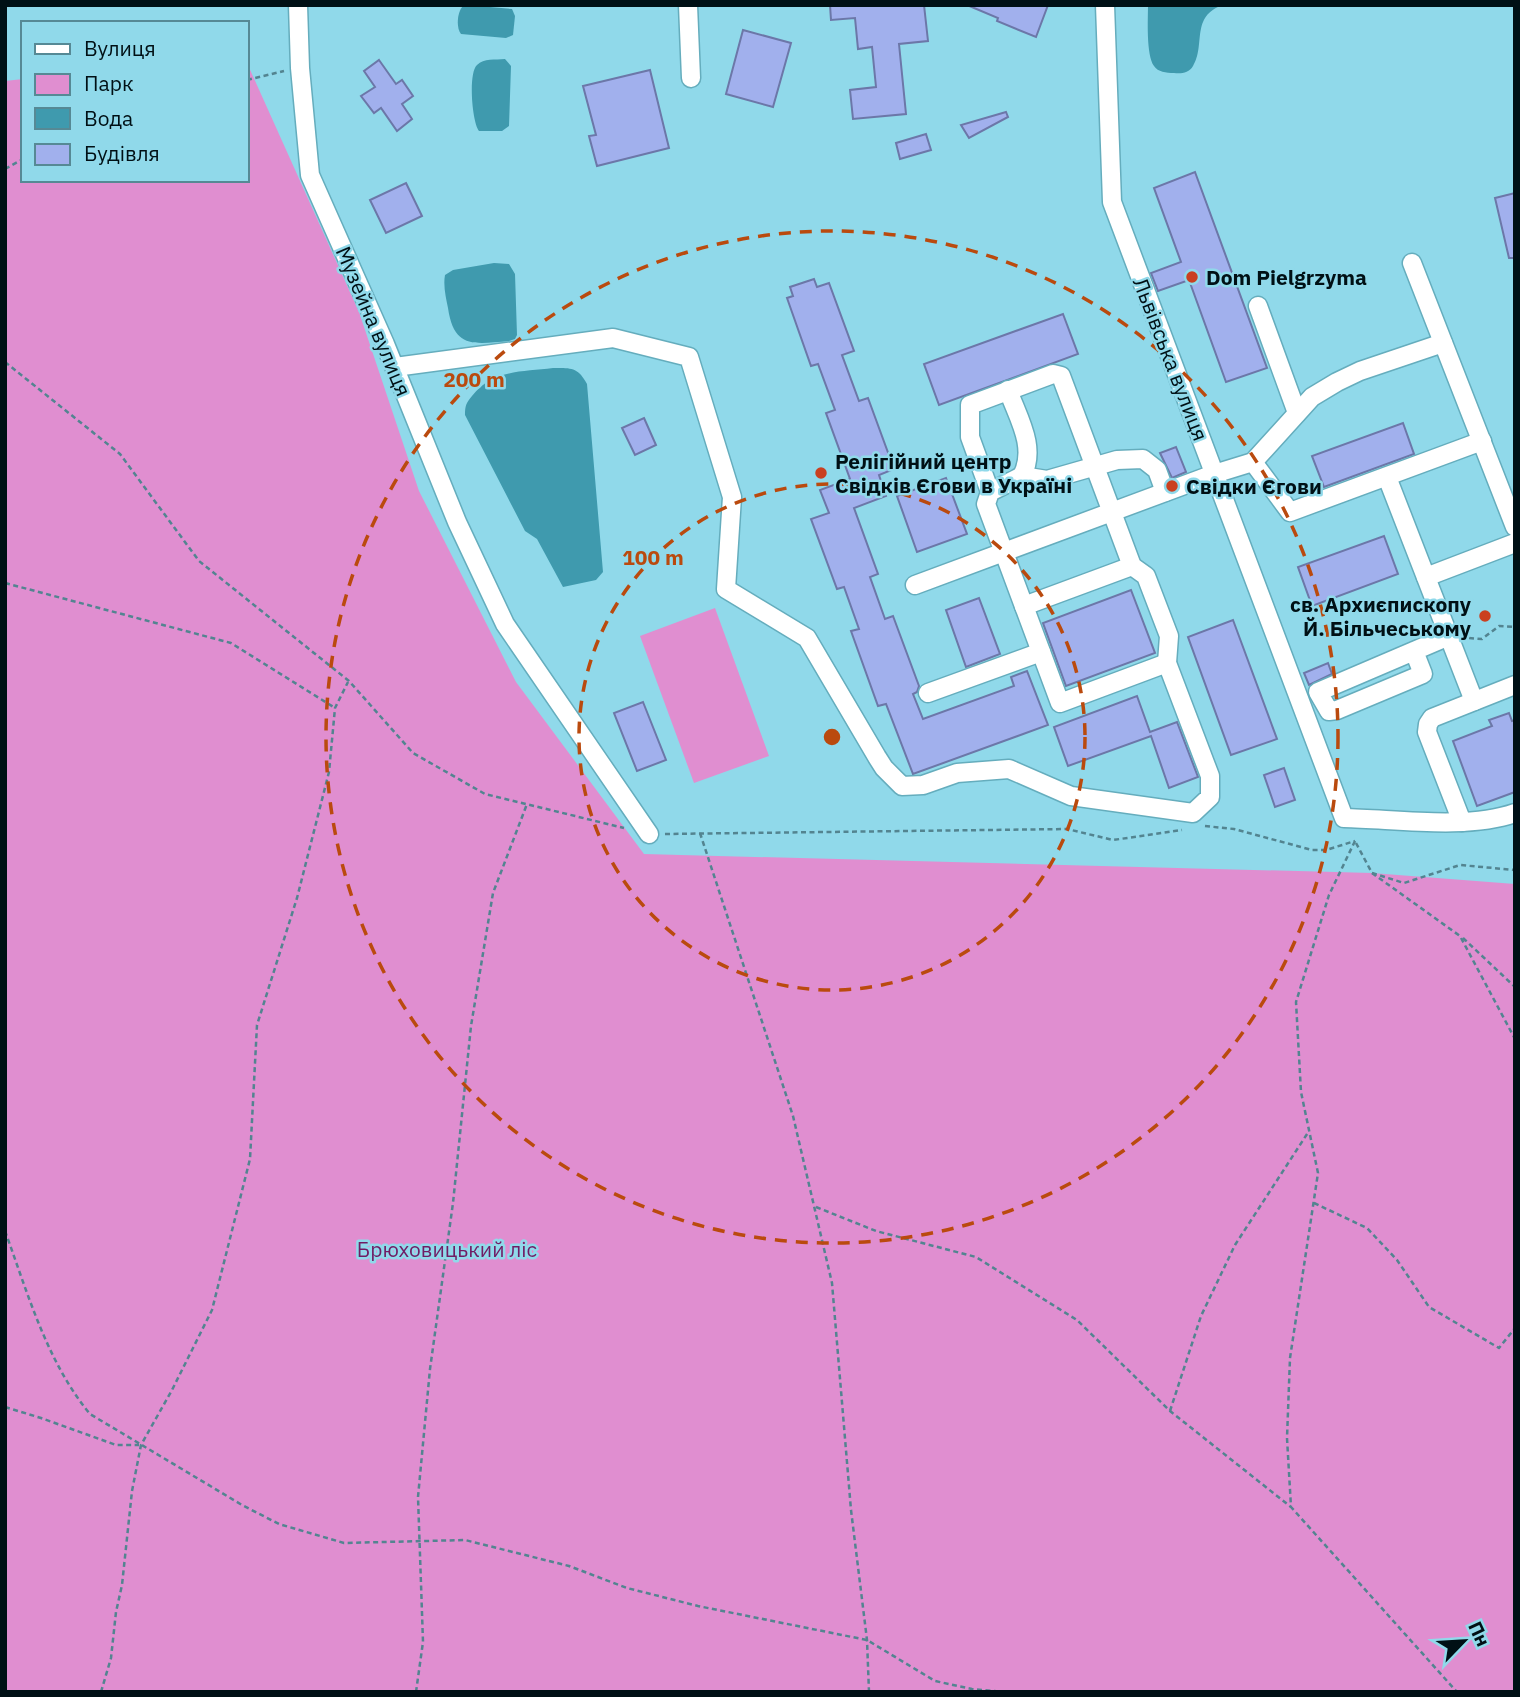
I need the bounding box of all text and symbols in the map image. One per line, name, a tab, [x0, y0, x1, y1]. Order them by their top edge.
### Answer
legend	[21, 21, 248, 182]
text: Вулиця	[84, 34, 156, 62]
text: Парк	[84, 69, 134, 97]
text: Вода	[84, 104, 133, 132]
text: Будівля	[84, 139, 160, 167]
street label: Музейна вулиця	[330, 242, 418, 400]
place label: Dom Pielgrzyma	[1206, 263, 1367, 291]
marker: Dom Pielgrzyma	[1184, 269, 1200, 285]
street label: Львівська вулиця	[1127, 273, 1215, 445]
text: 200 m	[443, 365, 505, 393]
place label: Релігійний центр Свідків Єгови в Україні	[835, 447, 1072, 499]
marker: Релігійний центр Свідків Єгови в Україні	[813, 465, 829, 481]
place label: Свідки Єгови	[1186, 472, 1322, 500]
marker: Свідки Єгови	[1164, 478, 1180, 494]
text: 100 m	[622, 543, 684, 571]
place label: св. Архиєпископу Й. Більчеському	[1290, 590, 1472, 642]
marker: св. Архиєпископу Й. Більчеському	[1477, 608, 1493, 624]
centre of rings	[820, 725, 844, 749]
park label: Брюховицький ліс	[357, 1235, 537, 1263]
north arrow	[1429, 1606, 1499, 1676]
text: Пн	[1463, 1617, 1496, 1650]

